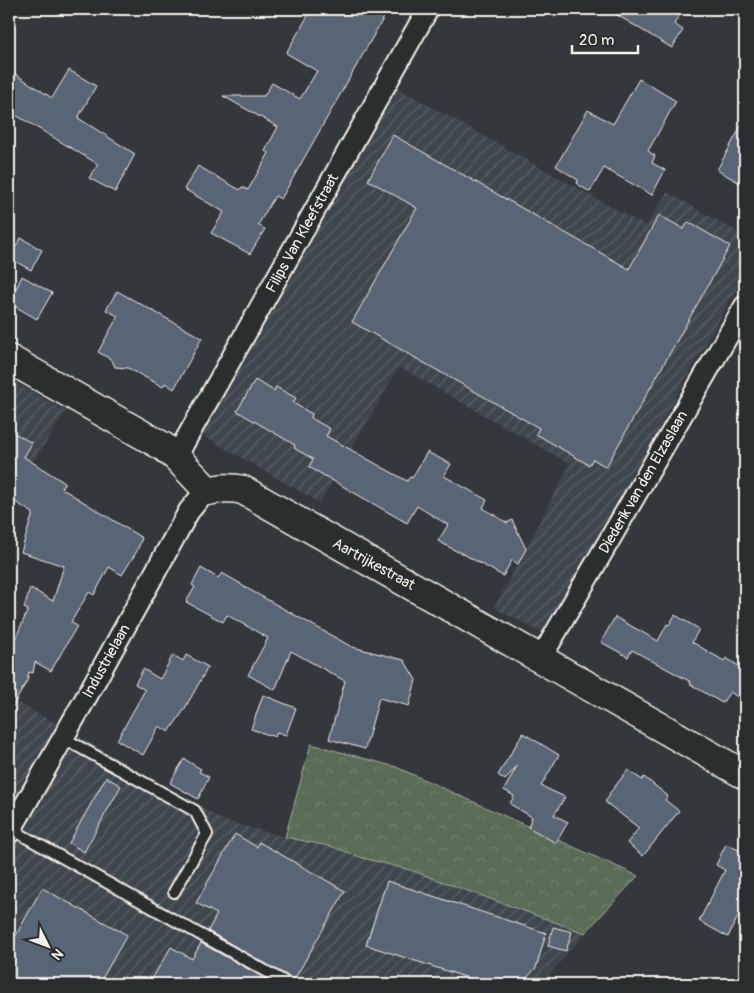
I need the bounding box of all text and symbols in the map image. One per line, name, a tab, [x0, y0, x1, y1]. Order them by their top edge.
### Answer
scale bar	[572, 22, 638, 54]
text: 20 m	[579, 31, 614, 50]
street label: Filips Van Kleefstraat	[262, 169, 344, 296]
street label: Diederik van den Elzaslaan	[595, 407, 692, 557]
street label: Aartrijkestraat	[329, 534, 419, 595]
street label: Industrielaan	[78, 621, 134, 701]
north arrow	[22, 920, 72, 970]
text: N	[48, 945, 67, 964]

